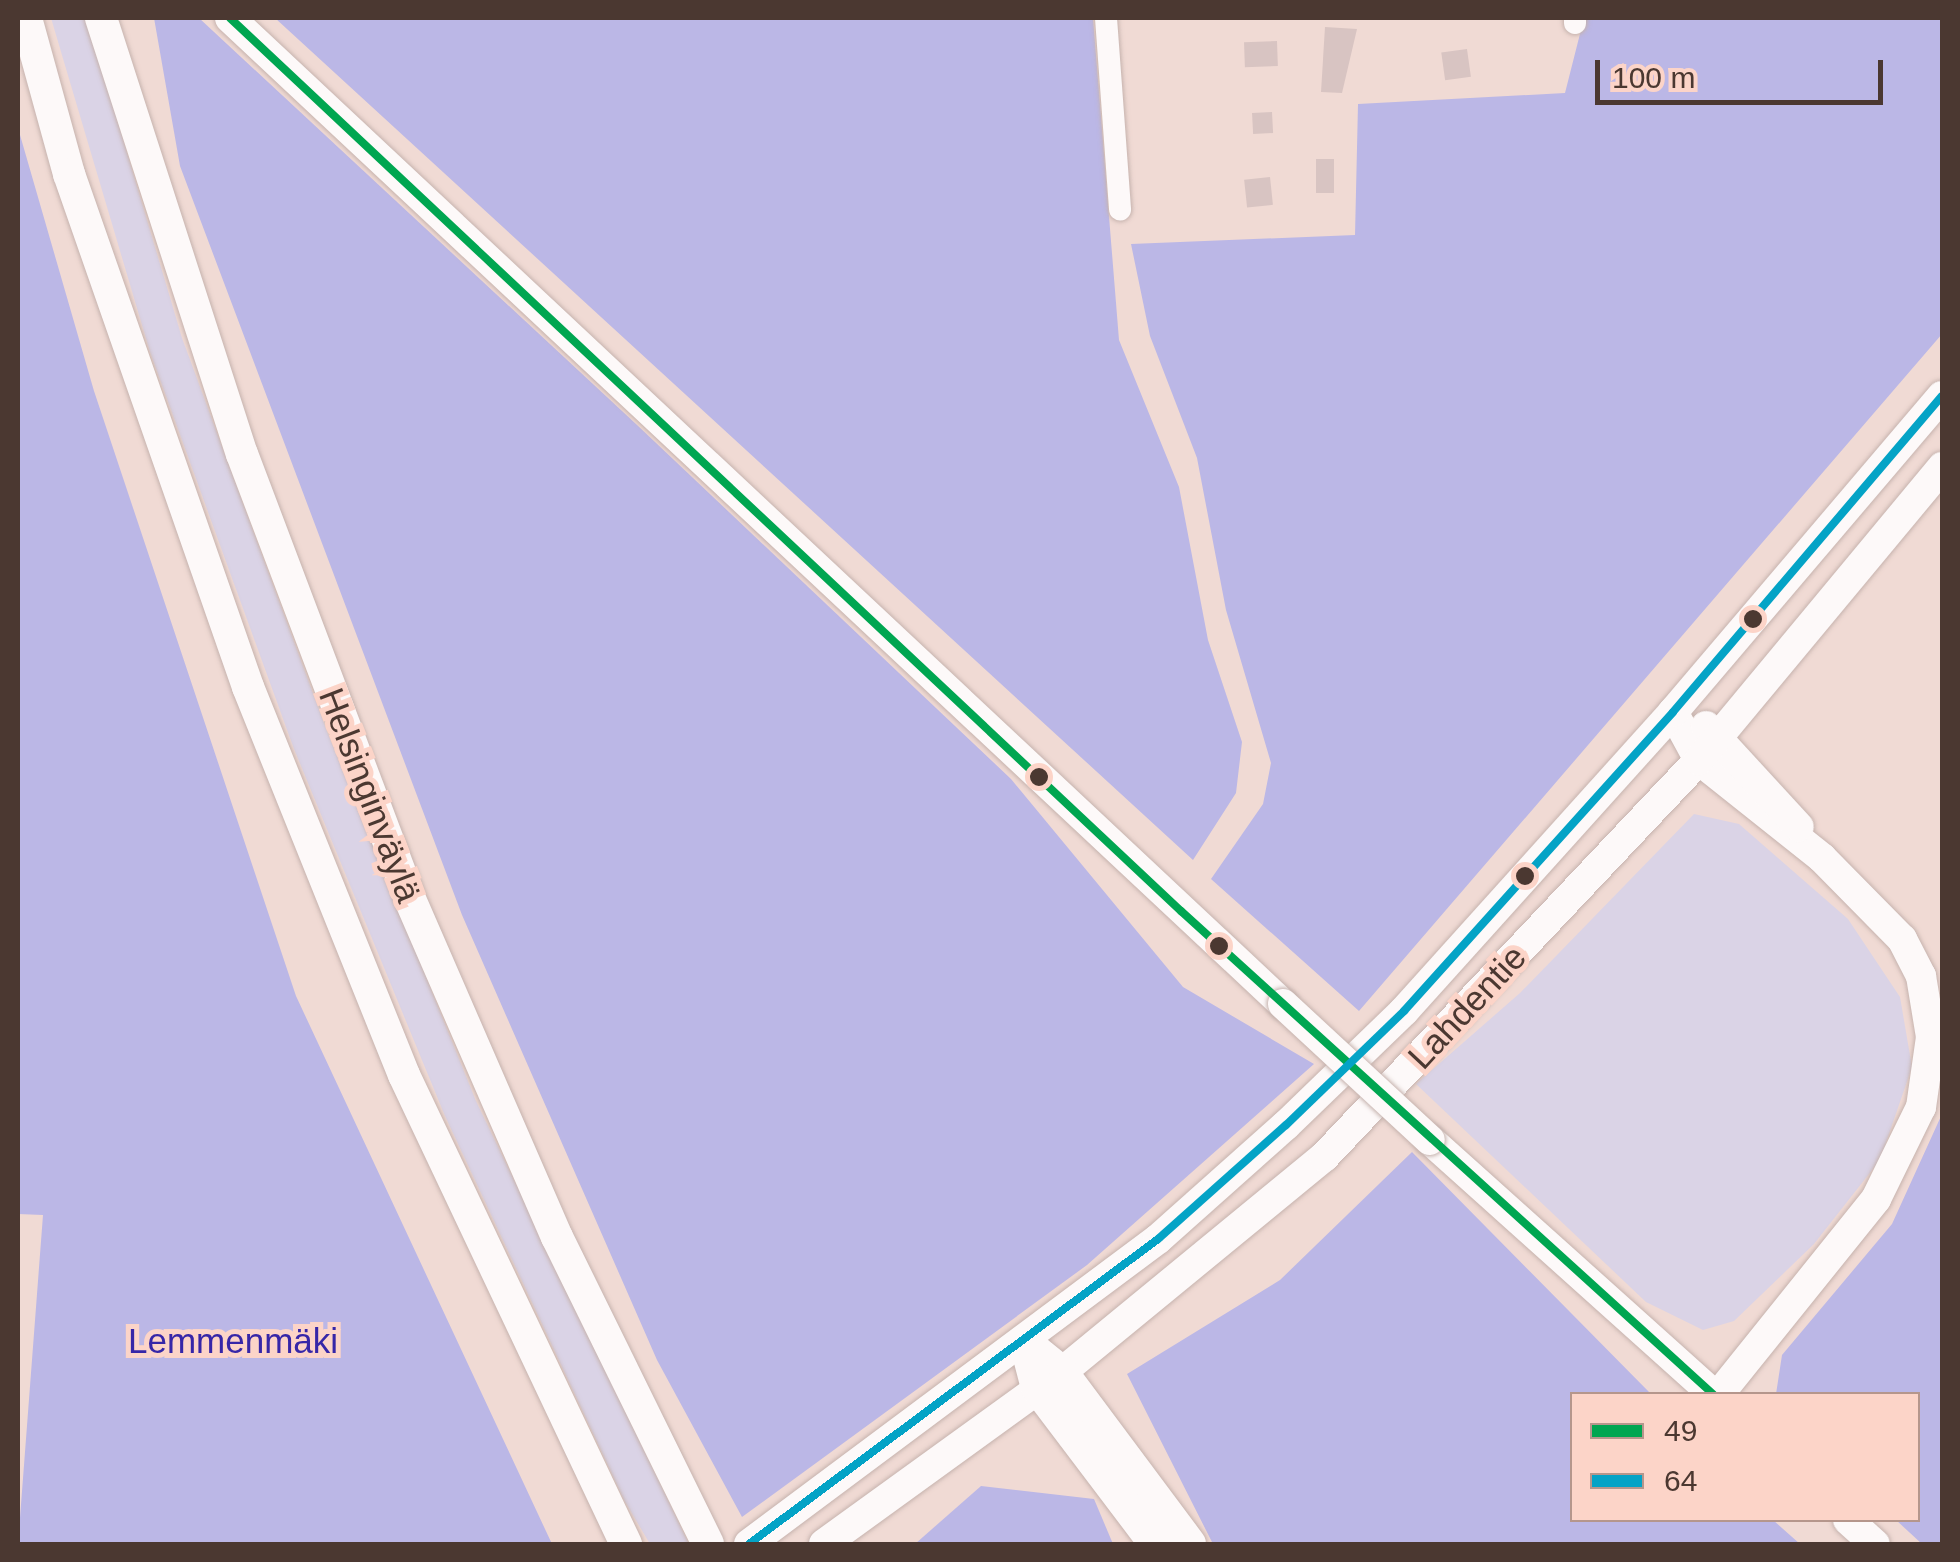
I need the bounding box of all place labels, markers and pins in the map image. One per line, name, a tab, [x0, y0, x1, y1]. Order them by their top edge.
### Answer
unlabelled marker	[1743, 609, 1763, 629]
unlabelled marker	[1029, 767, 1049, 787]
unlabelled marker	[1515, 866, 1535, 886]
unlabelled marker	[1209, 936, 1229, 956]

